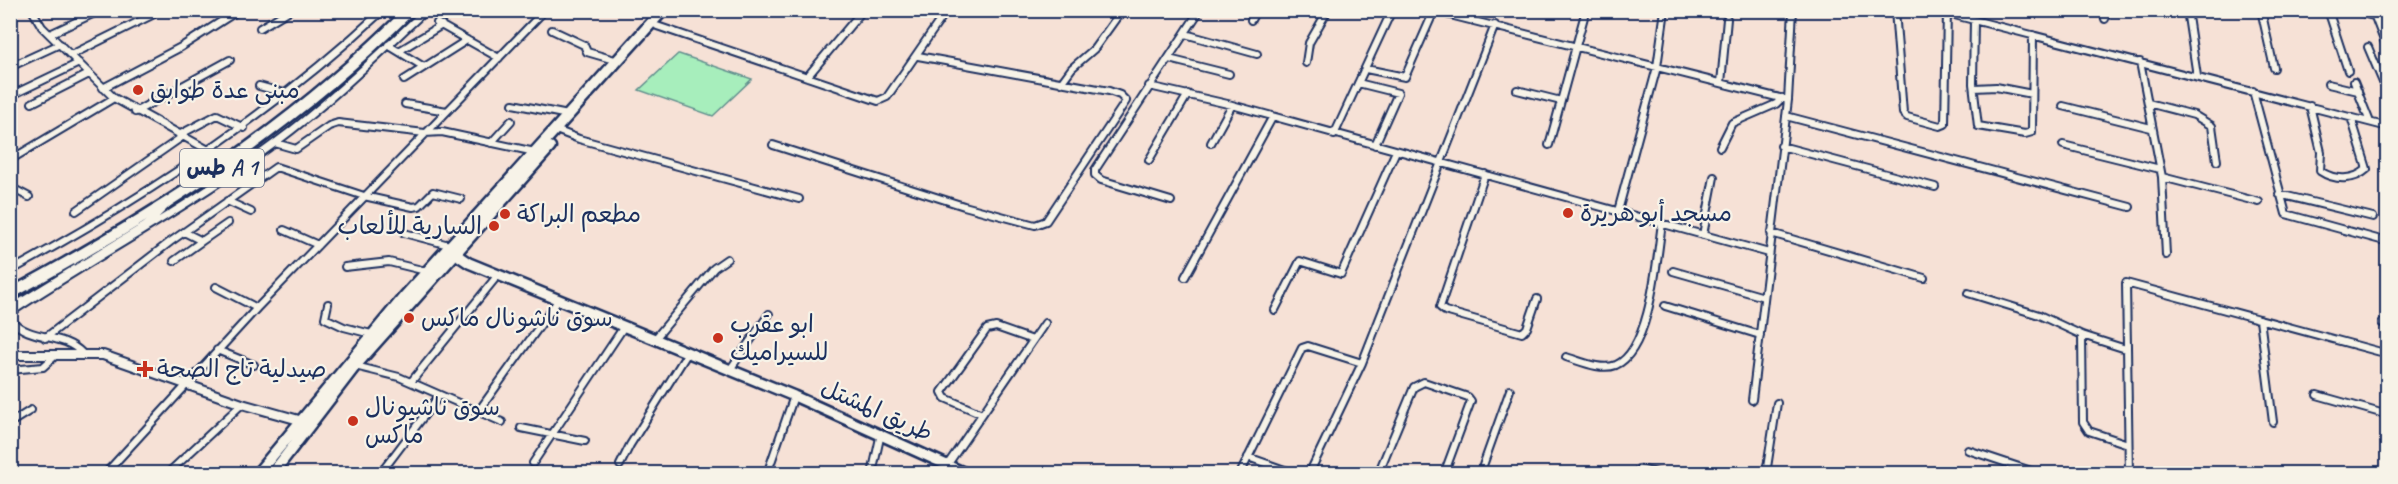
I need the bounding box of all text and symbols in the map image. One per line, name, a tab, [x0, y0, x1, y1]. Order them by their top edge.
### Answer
place label: مبنى عدة طوابق	[150, 75, 300, 105]
marker: مبنى عدة طوابق	[131, 83, 145, 97]
road number: طس A 1	[180, 149, 264, 187]
place label: مسجد أبو هريرة	[1580, 198, 1732, 228]
place label: مطعم البراكة	[517, 199, 641, 232]
marker: مسجد أبو هريرة	[1561, 206, 1575, 220]
marker: مطعم البراكة	[498, 207, 512, 221]
place label: السارية للألعاب	[338, 209, 482, 241]
marker: السارية للألعاب	[487, 219, 501, 233]
place label: سوق ناشونال ماكس	[421, 303, 613, 333]
place label: ابو عقرب للسيراميك	[730, 309, 829, 367]
marker: سوق ناشونال ماكس	[402, 311, 416, 325]
marker: ابو عقرب للسيراميك	[711, 331, 725, 345]
place label: صيدلية تاج الصحة	[157, 354, 327, 385]
marker: صيدلية تاج الصحة	[138, 362, 152, 376]
street label: طريق المشتل	[816, 372, 938, 448]
place label: سوق ناشيونال ماكس	[365, 392, 500, 450]
marker: سوق ناشيونال ماكس	[346, 414, 360, 428]

